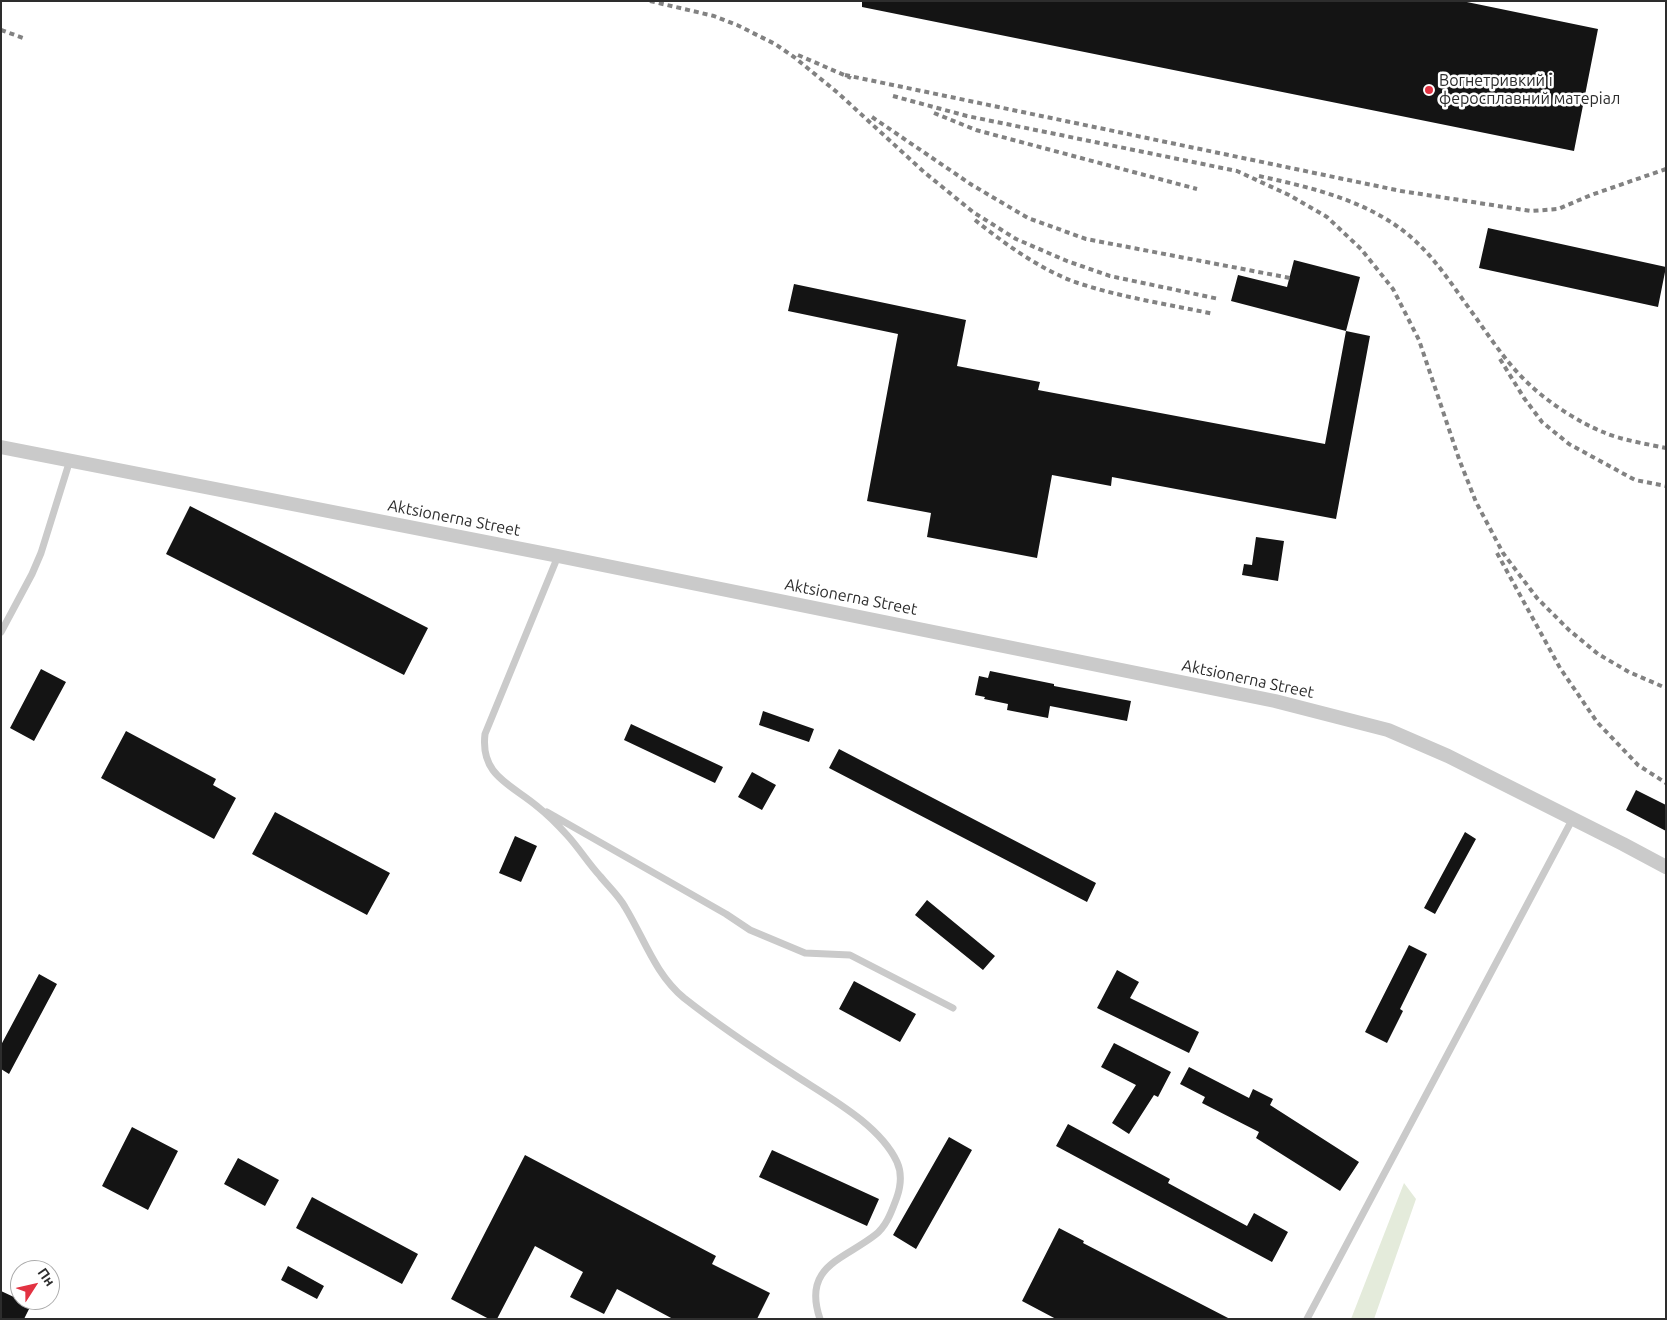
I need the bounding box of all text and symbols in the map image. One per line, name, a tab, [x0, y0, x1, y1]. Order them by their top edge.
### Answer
place label: Вогнетривкий і феросплавний матеріал	[1439, 71, 1620, 109]
marker: Вогнетривкий і феросплавний матеріал	[1423, 84, 1435, 96]
street label: Aktsionerna Street	[386, 496, 522, 540]
street label: Aktsionerna Street	[783, 575, 919, 619]
street label: Aktsionerna Street	[1180, 656, 1316, 702]
north arrow	[10, 1260, 60, 1310]
text: Пн	[35, 1265, 58, 1289]

